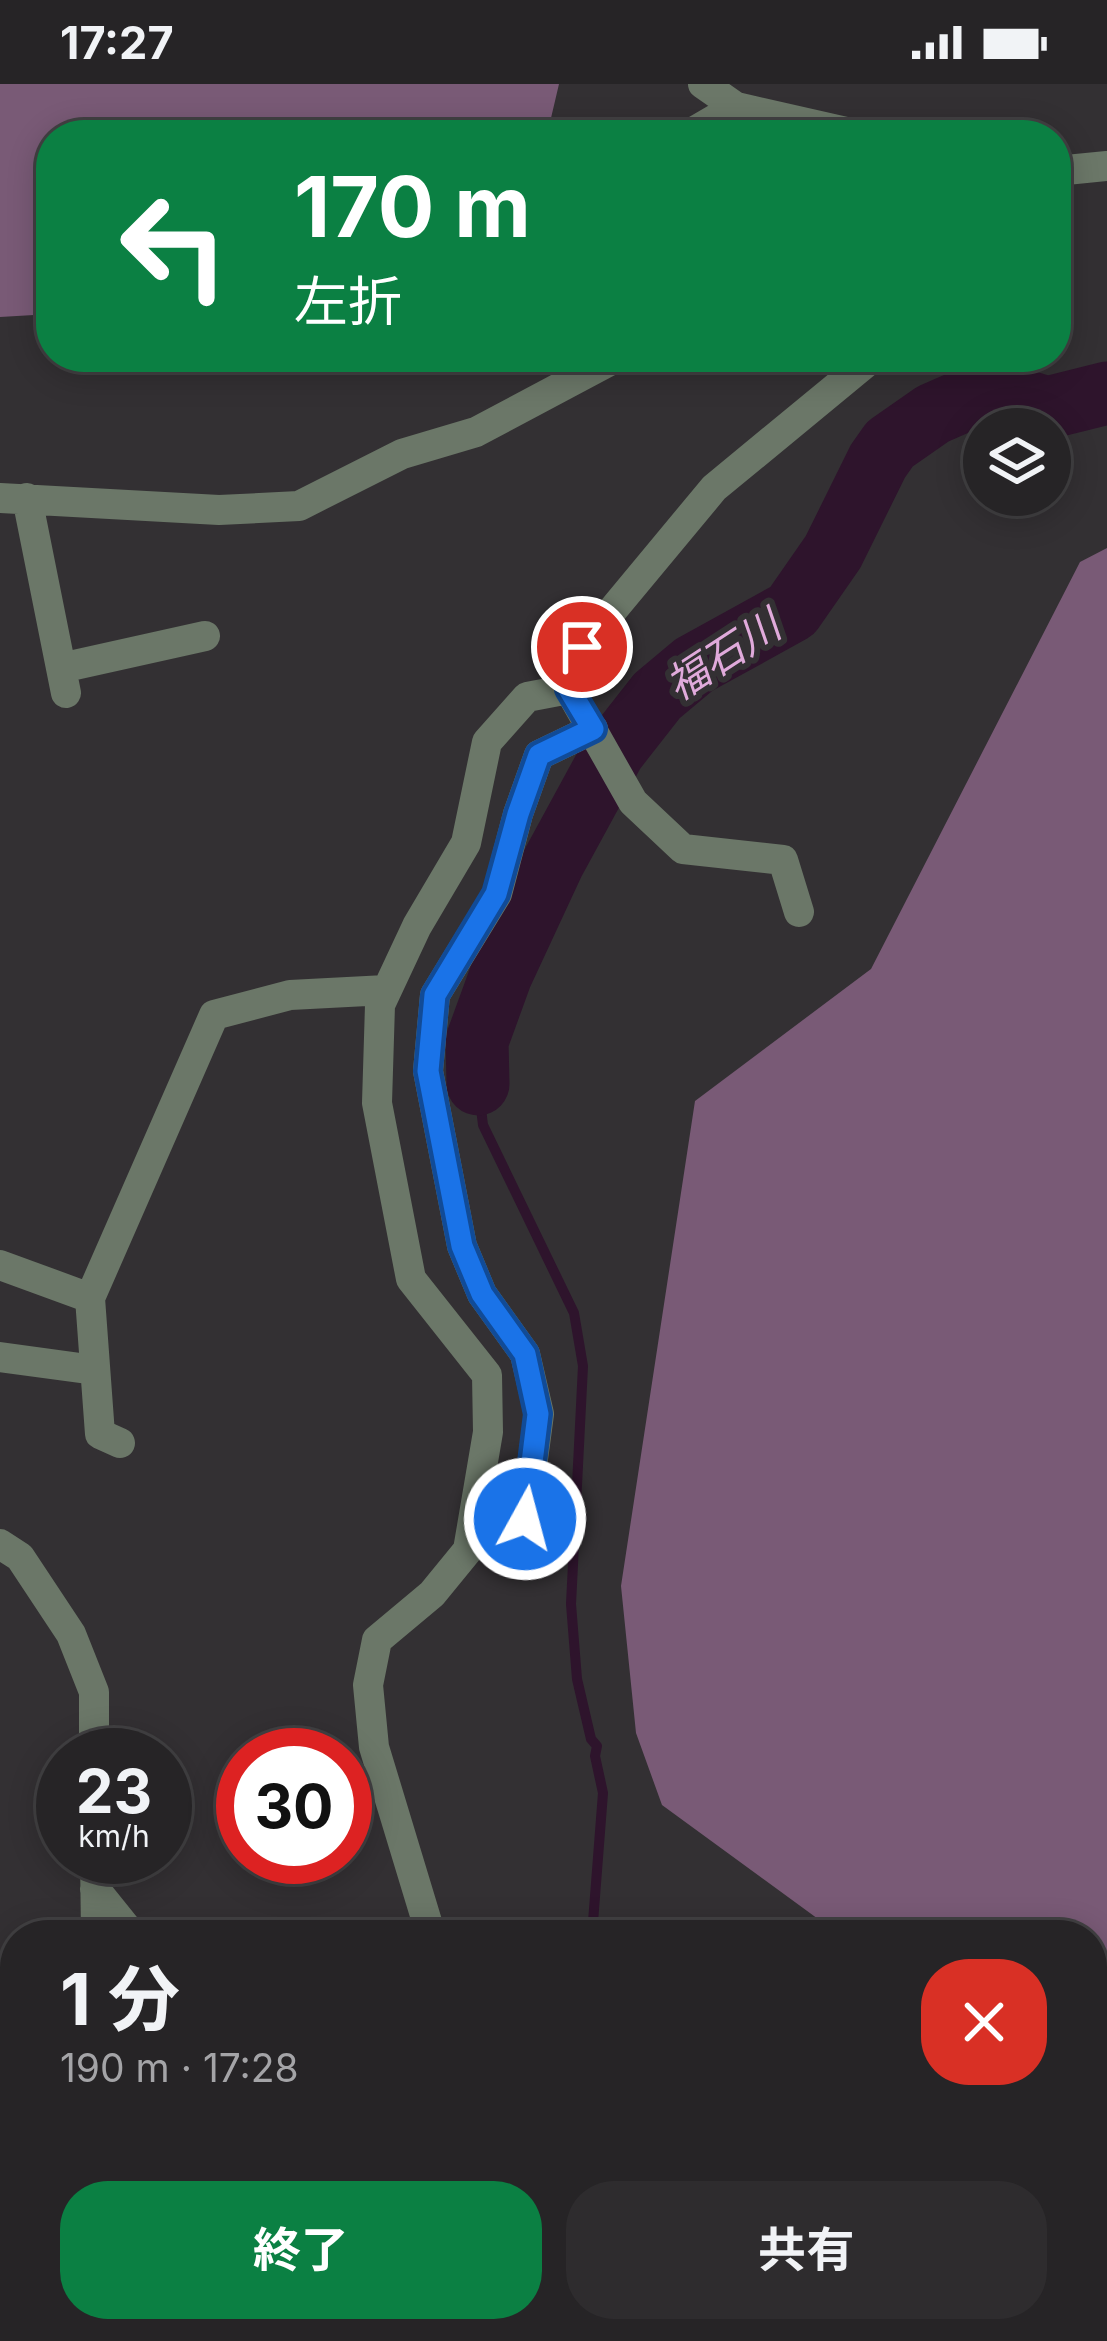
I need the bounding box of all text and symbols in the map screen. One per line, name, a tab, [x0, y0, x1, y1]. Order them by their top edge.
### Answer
text: 17:27	[60, 15, 174, 70]
text: 170 m	[294, 156, 531, 257]
icon: left	[96, 168, 252, 324]
text: 左折	[294, 269, 402, 334]
map controls	[963, 408, 1071, 516]
button: layers	[963, 408, 1071, 516]
pin	[531, 596, 633, 698]
water label: 福石川	[656, 597, 793, 710]
icon: arrive	[549, 614, 615, 680]
position arrow	[462, 1456, 588, 1582]
speed limit sign: 30	[216, 1728, 372, 1884]
text: 23	[76, 1755, 152, 1827]
text: km/h	[78, 1818, 150, 1854]
text: 1 分	[60, 1955, 180, 2042]
button: close	[921, 1959, 1047, 2085]
text: 190 m · 17:28	[60, 2044, 299, 2091]
button: 終了	[60, 2181, 542, 2319]
button: 共有	[566, 2181, 1047, 2319]

